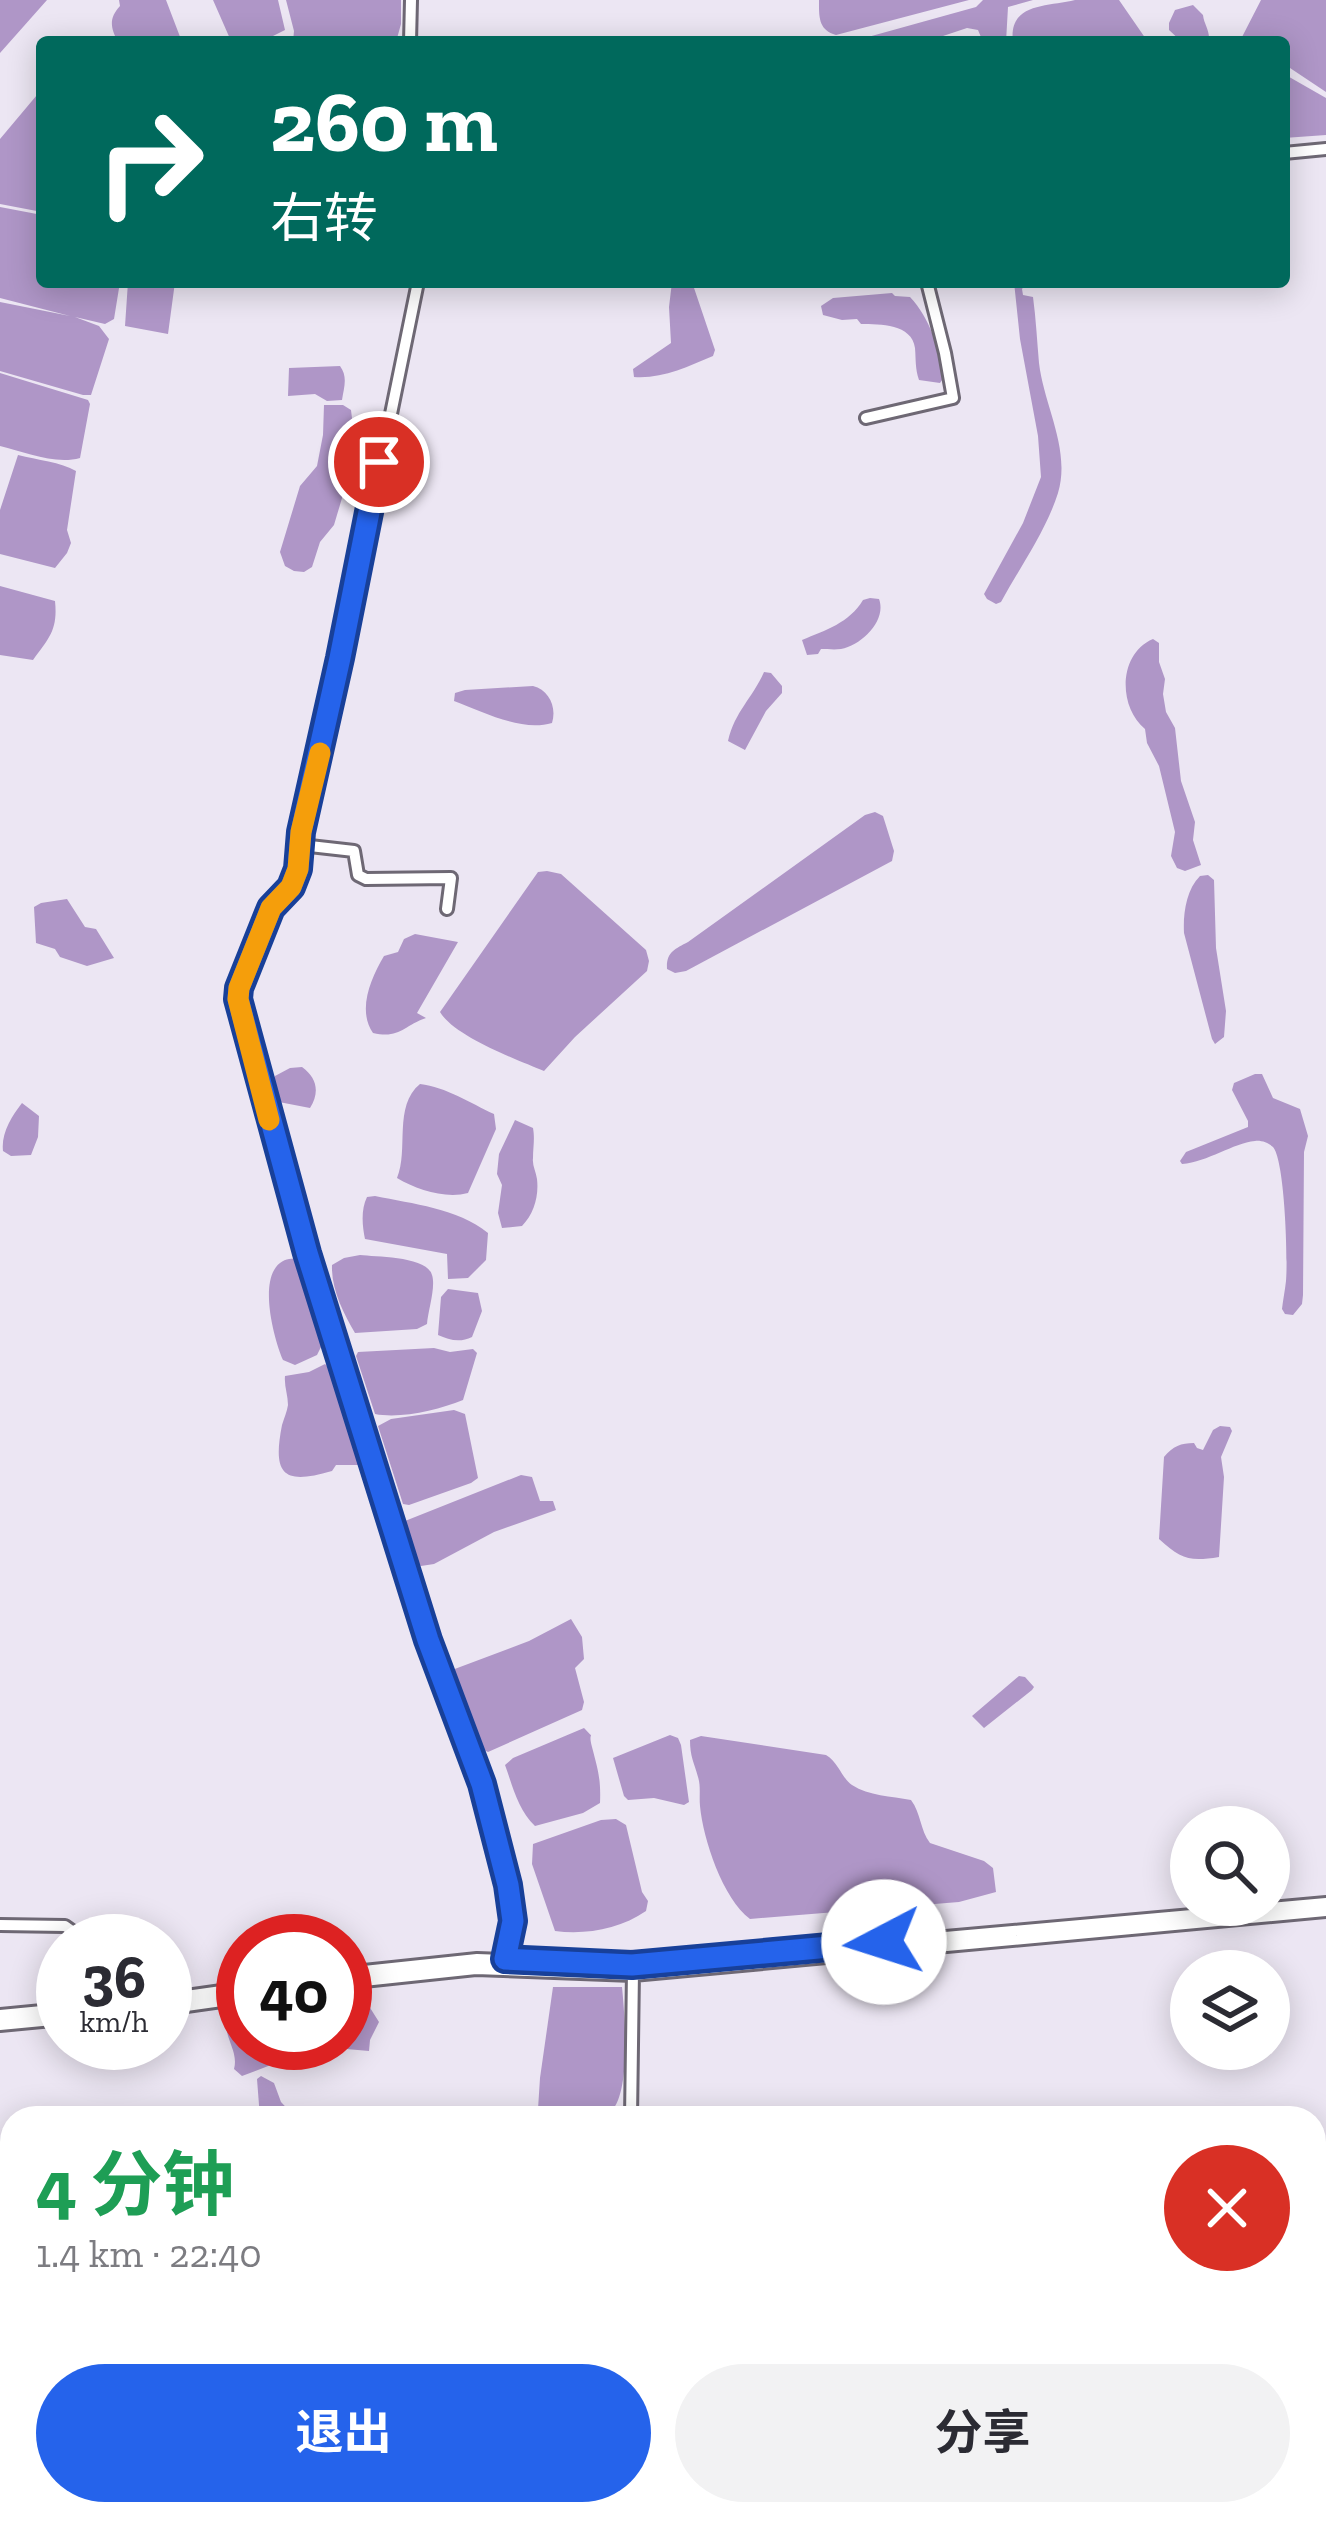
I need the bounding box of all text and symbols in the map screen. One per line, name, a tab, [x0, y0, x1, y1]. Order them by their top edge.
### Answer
text: 260 m	[270, 72, 498, 173]
icon: right	[72, 84, 228, 240]
text: 右转	[270, 186, 378, 251]
pin	[328, 411, 430, 513]
icon: arrive	[346, 429, 412, 495]
map controls	[1170, 1806, 1290, 2070]
button: search	[1170, 1806, 1290, 1926]
position arrow	[821, 1879, 947, 2005]
speed limit sign: 40	[216, 1914, 372, 2070]
text: 36	[82, 1941, 146, 2013]
button: layers	[1170, 1950, 1290, 2070]
text: km/h	[80, 2004, 148, 2040]
text: 4 分钟	[36, 2142, 235, 2228]
button: close	[1164, 2145, 1290, 2271]
text: 1.4 km · 22:40	[36, 2230, 262, 2277]
button: 退出	[36, 2364, 651, 2502]
button: 分享	[675, 2364, 1290, 2502]

